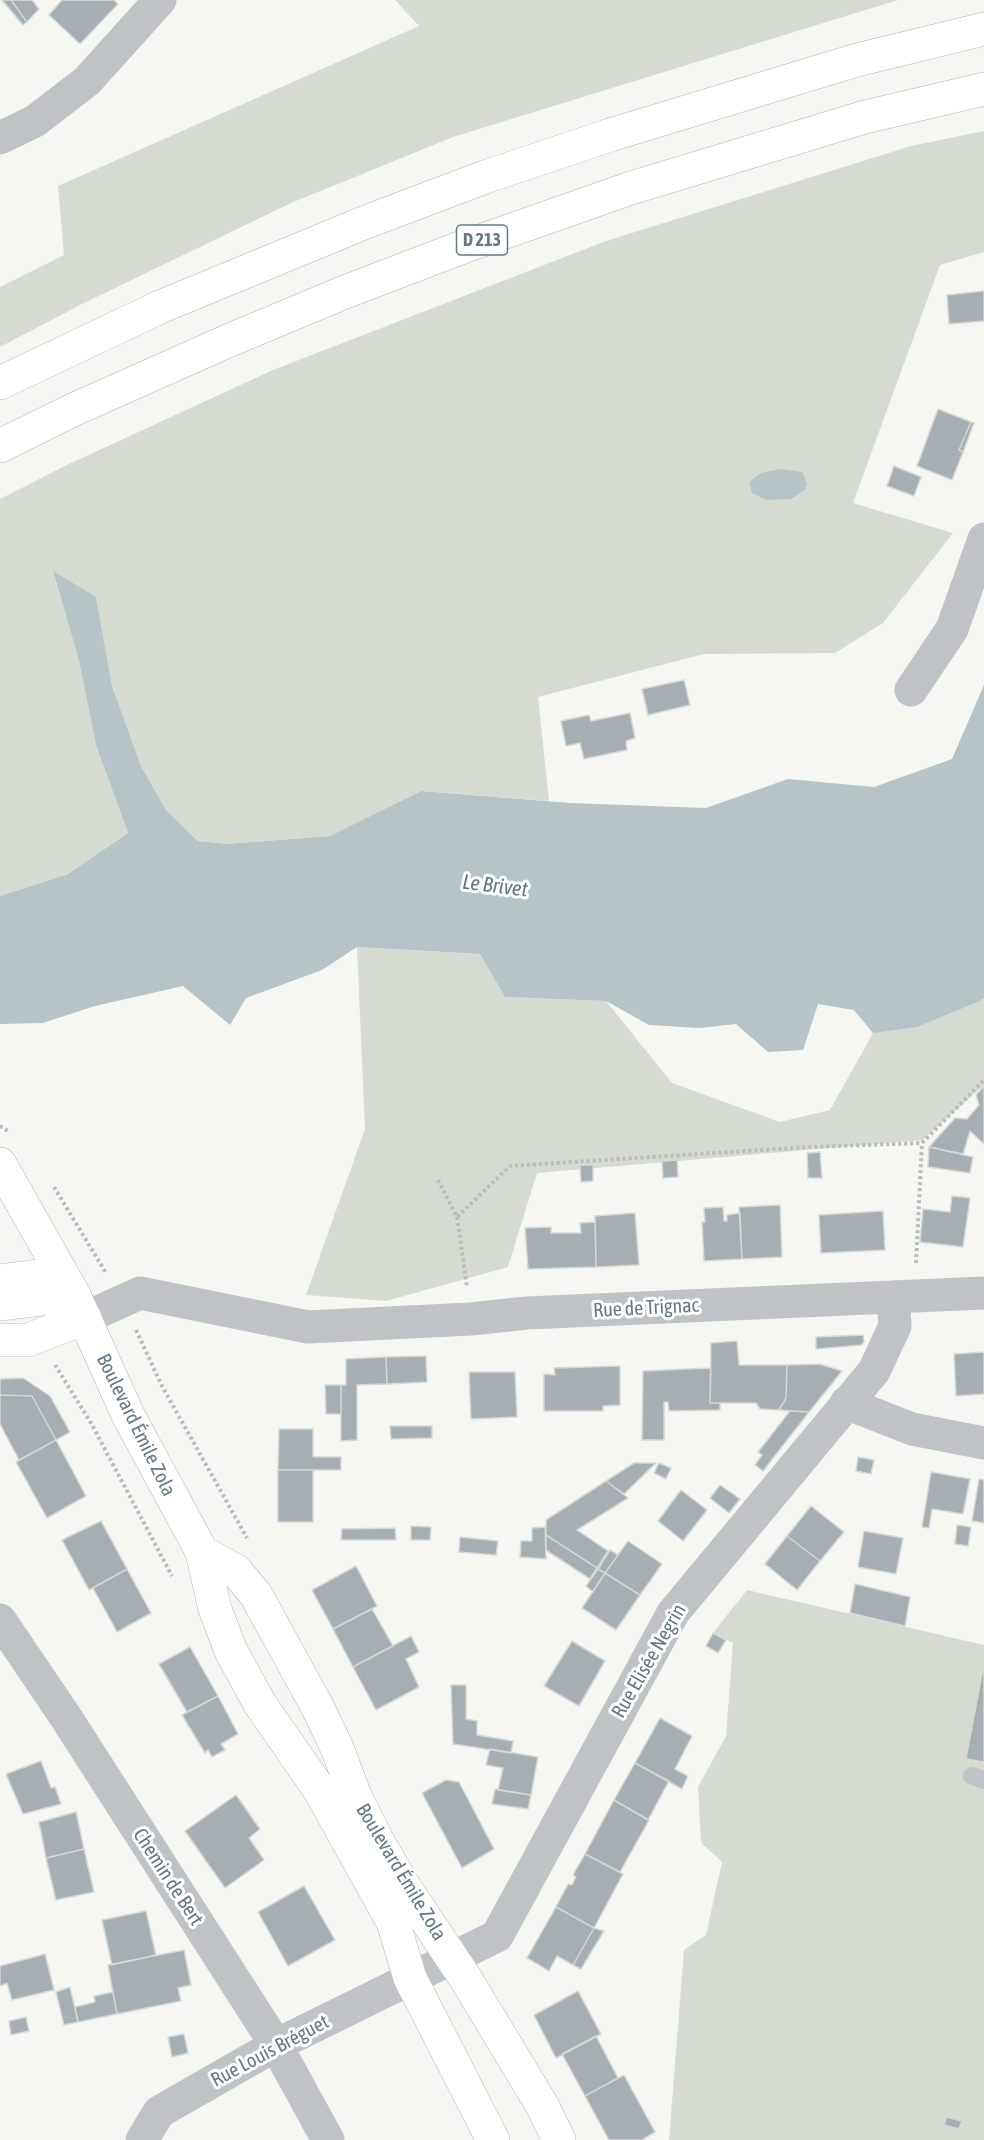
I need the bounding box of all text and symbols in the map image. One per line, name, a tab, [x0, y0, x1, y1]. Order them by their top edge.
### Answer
road number: D 213	[456, 225, 508, 255]
water label: Le Brivet	[461, 870, 529, 902]
street label: Rue de Trignac	[593, 1293, 699, 1323]
street label: Boulevard Émile Zola	[91, 1350, 181, 1500]
street label: Rue Elisée Negrin	[607, 1600, 691, 1722]
street label: Boulevard Émile Zola	[351, 1799, 451, 1945]
street label: Chemin de Bert	[128, 1824, 208, 1930]
street label: Rue Louis Bréguet	[207, 2010, 333, 2092]

